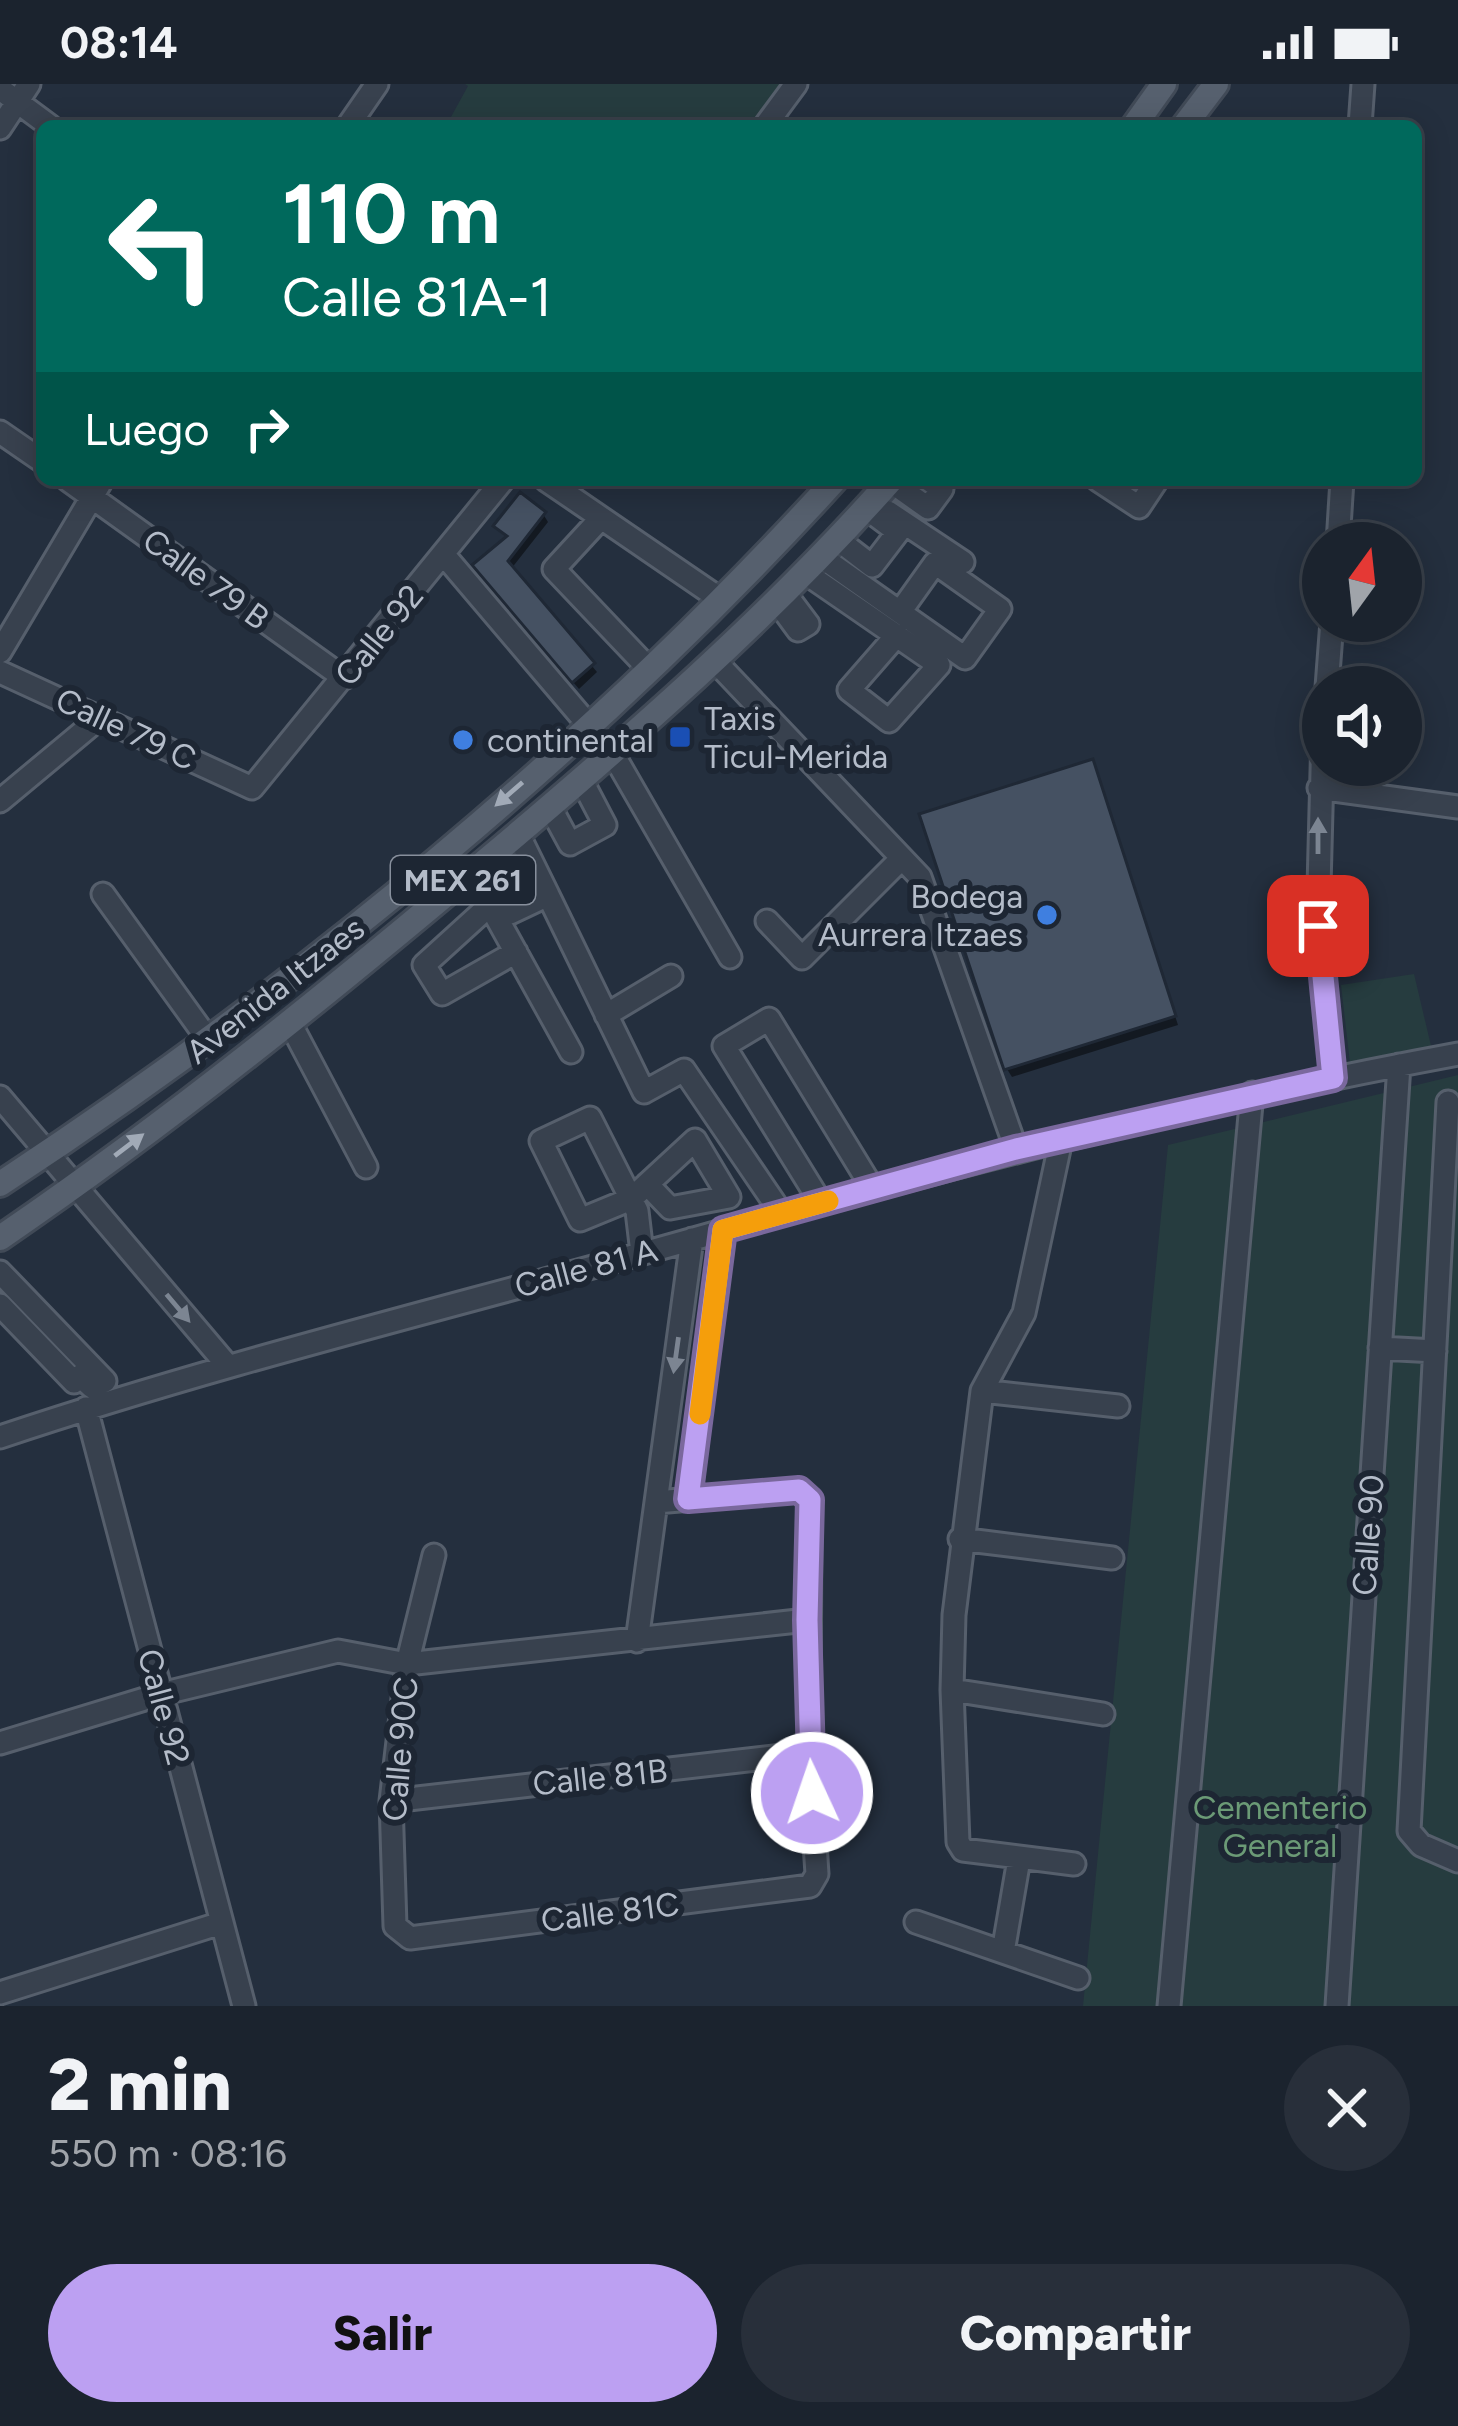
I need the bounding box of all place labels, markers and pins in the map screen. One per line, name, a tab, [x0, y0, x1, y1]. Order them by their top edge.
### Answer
place label: Taxis Ticul-Merida	[704, 699, 888, 776]
place label: continental	[487, 721, 654, 760]
marker: Taxis Ticul-Merida	[667, 724, 693, 750]
marker: continental	[450, 727, 476, 753]
pin	[1267, 875, 1369, 977]
place label: Bodega Aurrera Itzaes	[818, 877, 1023, 954]
marker: Bodega Aurrera Itzaes	[1034, 902, 1060, 928]

